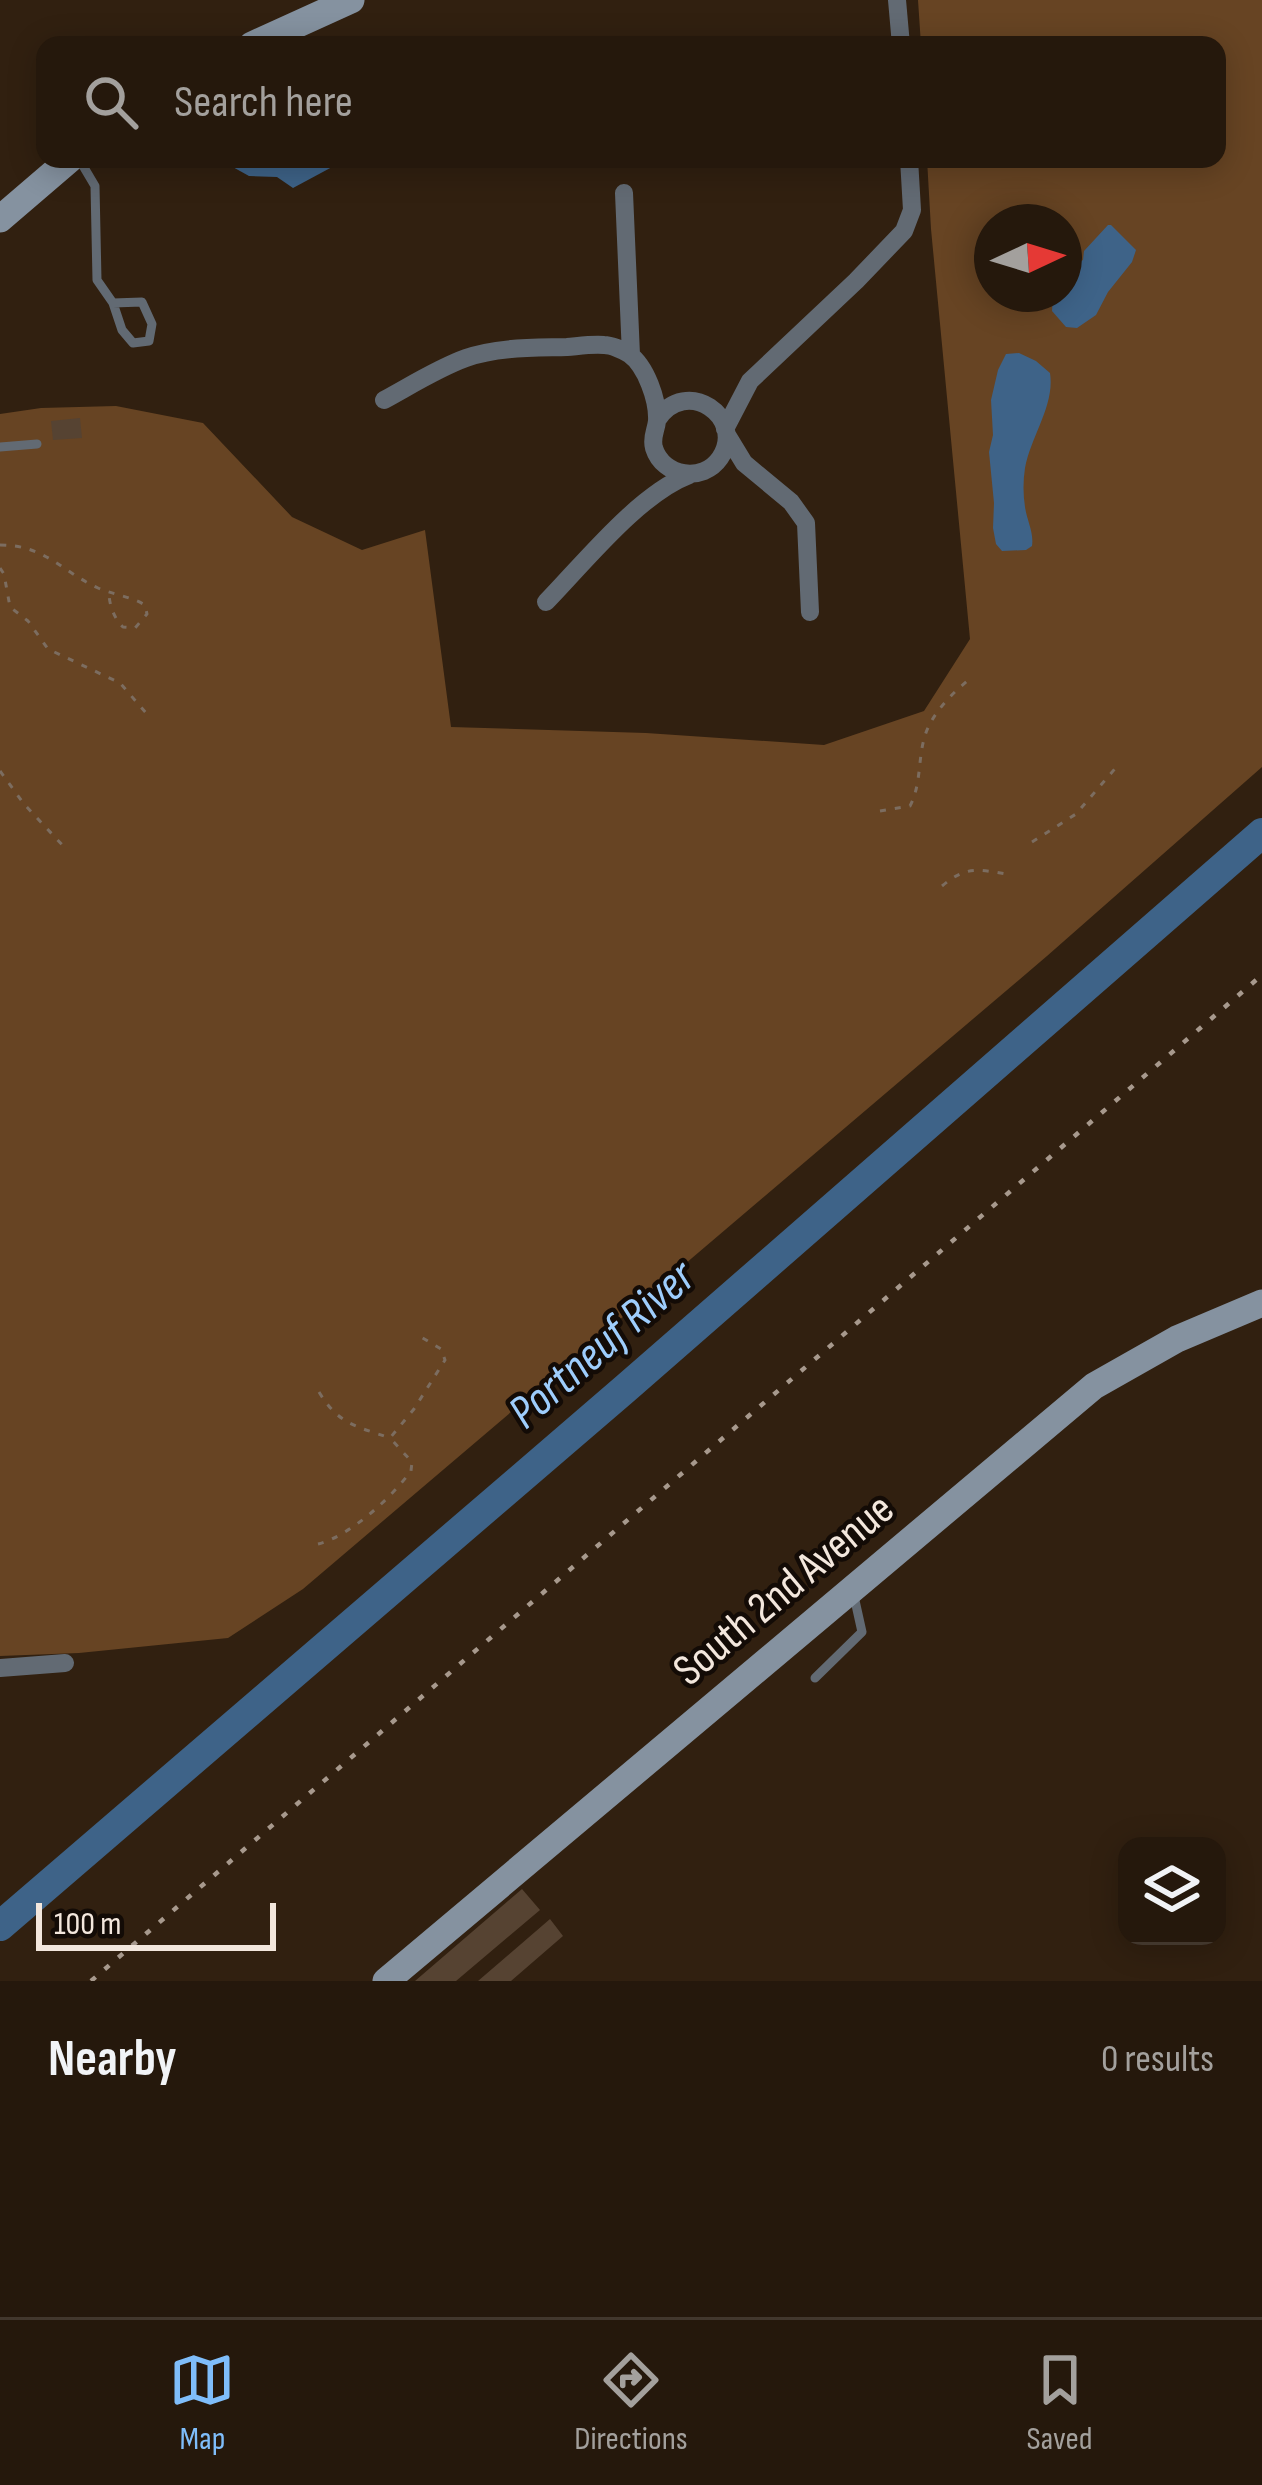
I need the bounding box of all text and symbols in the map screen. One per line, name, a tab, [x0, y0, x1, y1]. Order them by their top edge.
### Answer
search box	[36, 36, 1226, 168]
icon: search	[78, 69, 144, 135]
text: Search here	[174, 75, 353, 130]
north arrow	[974, 204, 1082, 312]
water label: Portneuf River	[497, 1248, 708, 1441]
street label: South 2nd Avenue	[663, 1482, 905, 1698]
map controls	[1118, 1837, 1226, 1945]
button: layers	[1118, 1837, 1226, 1945]
scale bar	[36, 1897, 276, 1950]
text: 100 m	[54, 1904, 121, 1944]
text: Nearby	[48, 2029, 177, 2090]
text: 0 results	[1101, 2036, 1214, 2083]
tab: Map	[169, 2347, 235, 2459]
tab: Directions	[574, 2347, 688, 2459]
tab: Saved	[1026, 2347, 1093, 2459]

